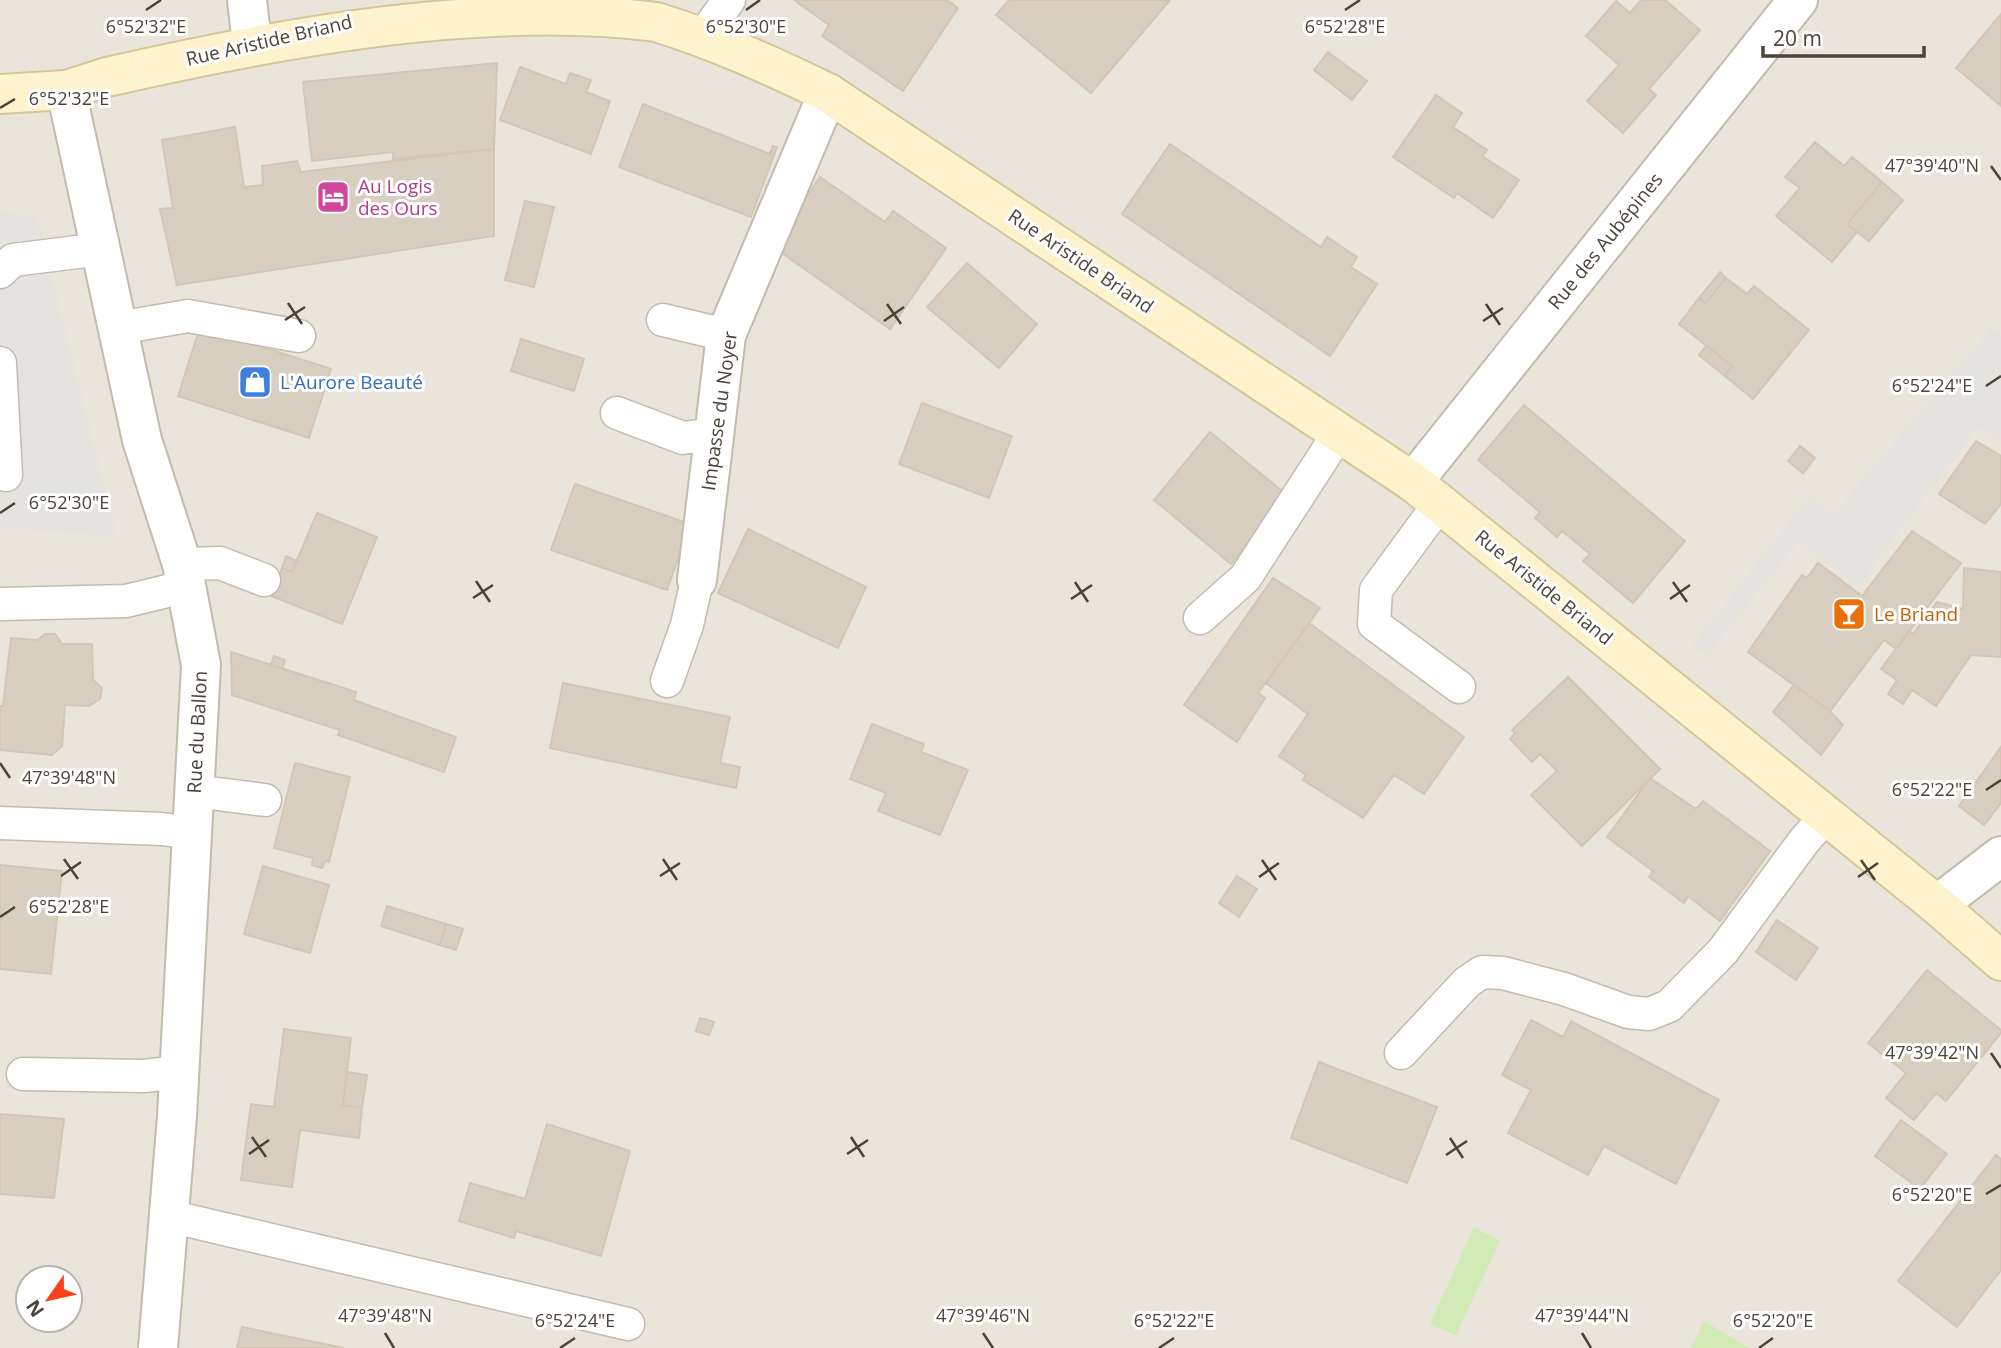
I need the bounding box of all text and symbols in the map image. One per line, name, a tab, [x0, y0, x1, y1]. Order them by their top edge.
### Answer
street label: Rue Aristide Briand	[183, 8, 355, 72]
text: 6°52'32"E	[106, 14, 186, 38]
text: 6°52'30"E	[706, 14, 786, 38]
text: 6°52'28"E	[1305, 14, 1385, 38]
scale bar	[1763, 14, 1924, 58]
text: 20 m	[1773, 24, 1822, 52]
text: 6°52'32"E	[29, 86, 109, 110]
text: 47°39'40"N	[1885, 153, 1979, 177]
street label: Rue des Aubépines	[1542, 167, 1668, 315]
place label: Au Logis des Ours	[358, 173, 438, 221]
hotel icon: Au Logis des Ours	[314, 178, 352, 216]
street label: Rue Aristide Briand	[1003, 203, 1159, 319]
street label: Impasse du Noyer	[695, 329, 743, 492]
shop icon: L'Aurore Beauté	[236, 363, 274, 401]
place label: L'Aurore Beauté	[280, 369, 423, 395]
text: 6°52'24"E	[1892, 373, 1972, 397]
text: 6°52'30"E	[29, 490, 109, 514]
street label: Rue Aristide Briand	[1470, 523, 1618, 651]
bar icon: Le Briand	[1830, 595, 1868, 633]
place label: Le Briand	[1874, 601, 1958, 627]
street label: Rue du Ballon	[181, 670, 213, 794]
text: 47°39'48"N	[22, 765, 116, 789]
text: 6°52'22"E	[1892, 777, 1972, 801]
text: 6°52'28"E	[29, 894, 109, 918]
text: 47°39'42"N	[1885, 1040, 1979, 1064]
text: 6°52'20"E	[1892, 1182, 1972, 1206]
north arrow	[14, 1264, 84, 1334]
text: N	[20, 1295, 50, 1322]
text: 47°39'48"N	[338, 1303, 432, 1327]
text: 47°39'46"N	[936, 1303, 1030, 1327]
text: 47°39'44"N	[1535, 1303, 1629, 1327]
text: 6°52'24"E	[535, 1308, 615, 1332]
text: 6°52'22"E	[1134, 1308, 1214, 1332]
text: 6°52'20"E	[1733, 1308, 1813, 1332]

